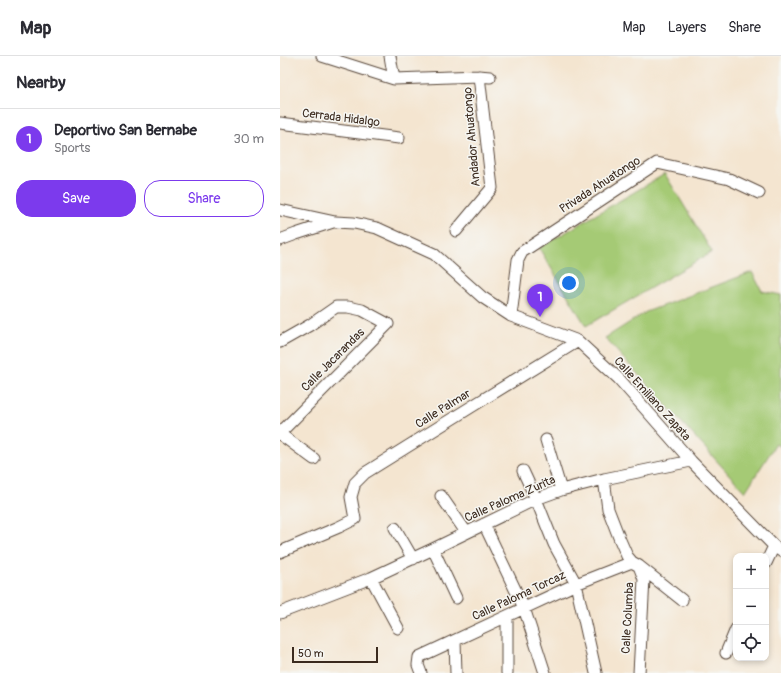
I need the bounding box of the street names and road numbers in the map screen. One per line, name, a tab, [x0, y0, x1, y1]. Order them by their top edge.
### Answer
street label: Andador Ahuatongo	[460, 86, 484, 188]
street label: Cerrada Hidalgo	[301, 106, 381, 130]
street label: Privada Ahuatongo	[557, 153, 644, 217]
street label: Calle Jacarandas	[298, 325, 368, 395]
street label: Calle Emiliano Zapata	[610, 354, 694, 444]
street label: Calle Palmar	[413, 386, 474, 432]
street label: Calle Paloma Zurita	[462, 472, 558, 526]
street label: Calle Paloma Torcaz	[470, 568, 568, 624]
street label: Calle Columba	[619, 581, 637, 654]

